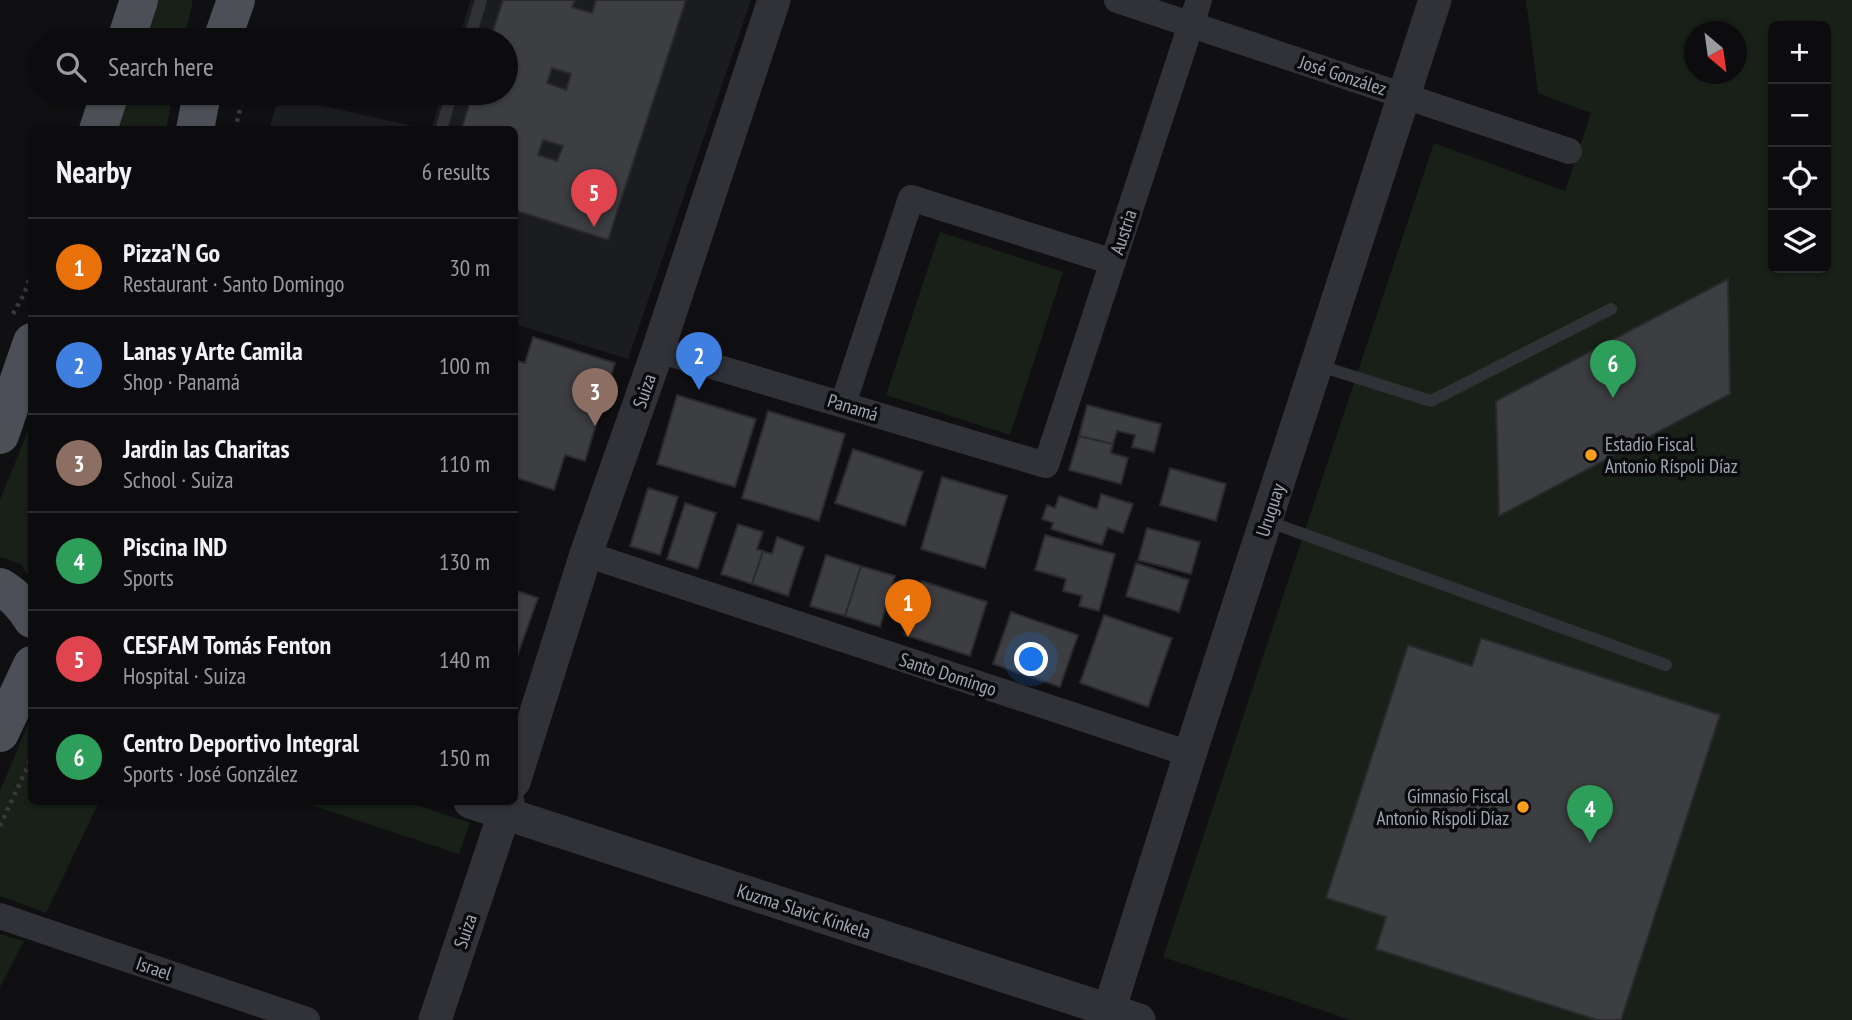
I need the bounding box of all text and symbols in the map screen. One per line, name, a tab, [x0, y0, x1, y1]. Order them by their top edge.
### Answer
north arrow	[1684, 21, 1747, 84]
map controls	[1768, 21, 1831, 273]
button: +	[1768, 21, 1831, 84]
search box	[28, 28, 518, 105]
icon: search	[52, 48, 90, 86]
street label: José González	[1295, 49, 1390, 100]
text: Search here	[108, 50, 214, 83]
button: −	[1768, 84, 1831, 147]
button: locate	[1768, 147, 1831, 210]
text: Nearby	[56, 152, 131, 191]
text: 6 results	[422, 157, 490, 186]
pin: 5	[571, 169, 617, 227]
street label: Austria	[1105, 207, 1141, 257]
button: layers	[1768, 210, 1831, 273]
text: Pizza'N Go	[123, 236, 220, 269]
text: 1	[74, 253, 85, 282]
text: 30 m	[449, 253, 490, 282]
text: Restaurant · Santo Domingo	[123, 269, 345, 298]
pin: 2	[676, 332, 722, 390]
text: Lanas y Arte Camila	[123, 334, 303, 367]
pin: 6	[1590, 340, 1636, 398]
text: 2	[74, 351, 85, 380]
text: 100 m	[439, 351, 490, 380]
text: Shop · Panamá	[123, 367, 240, 396]
pin: 3	[572, 368, 618, 426]
street label: Suiza	[627, 371, 661, 411]
street label: Panamá	[825, 388, 881, 426]
text: Jardin las Charitas	[123, 432, 290, 465]
place label: Estadio Fiscal Antonio Ríspoli Díaz	[1605, 432, 1738, 478]
marker: Estadio Fiscal Antonio Ríspoli Díaz	[1583, 447, 1599, 463]
text: 3	[74, 449, 85, 478]
text: 110 m	[439, 449, 490, 478]
text: School · Suiza	[123, 465, 233, 494]
street label: Uruguay	[1250, 480, 1290, 540]
text: Piscina IND	[123, 530, 227, 563]
text: 4	[74, 547, 85, 576]
text: 130 m	[439, 547, 490, 576]
text: Sports	[123, 563, 174, 592]
pin: 1	[885, 579, 931, 637]
text: CESFAM Tomás Fenton	[123, 628, 331, 661]
your location	[1014, 642, 1048, 676]
text: 5	[74, 645, 85, 674]
text: 140 m	[439, 645, 490, 674]
street label: Santo Domingo	[896, 647, 1000, 701]
text: Hospital · Suiza	[123, 661, 246, 690]
text: Centro Deportivo Integral	[123, 726, 359, 759]
text: 6	[74, 743, 85, 772]
text: 150 m	[439, 743, 490, 772]
text: Sports · José González	[123, 759, 298, 788]
place label: Gimnasio Fiscal Antonio Ríspoli Díaz	[1376, 784, 1510, 830]
pin: 4	[1567, 785, 1613, 843]
marker: Gimnasio Fiscal Antonio Ríspoli Díaz	[1515, 799, 1531, 815]
street label: Kuzma Slavic Kinkela	[734, 878, 874, 944]
street label: Suiza	[448, 911, 482, 951]
street label: Israel	[133, 951, 175, 985]

